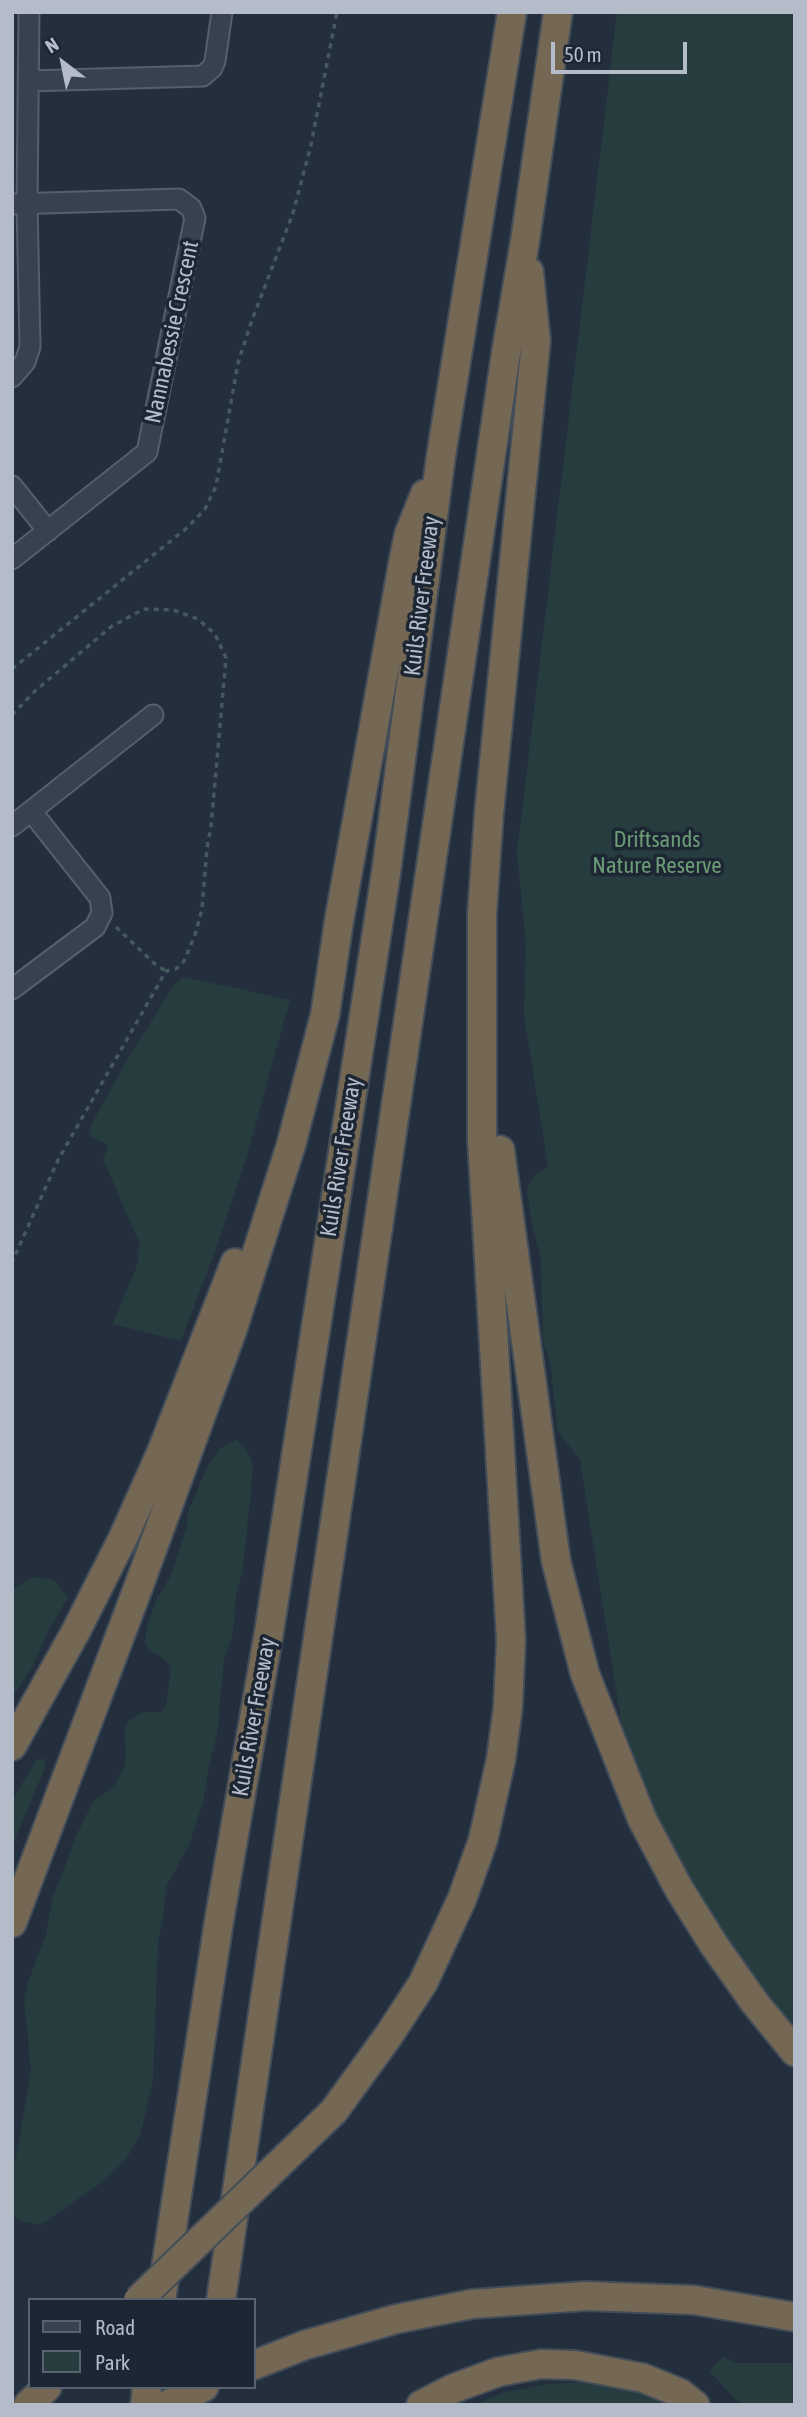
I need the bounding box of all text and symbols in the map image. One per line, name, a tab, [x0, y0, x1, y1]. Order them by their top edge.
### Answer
north arrow	[28, 28, 98, 98]
scale bar	[555, 28, 692, 72]
text: N	[41, 33, 62, 57]
text: 50 m	[564, 42, 602, 66]
street label: Nannabessie Crescent	[139, 238, 205, 426]
street label: Kuils River Freeway	[398, 514, 446, 678]
park label: Driftsands Nature Reserve	[592, 826, 722, 880]
street label: Kuils River Freeway	[315, 1075, 367, 1239]
street label: Kuils River Freeway	[226, 1635, 282, 1799]
legend	[28, 2298, 256, 2389]
text: Road	[95, 2315, 135, 2339]
text: Park	[95, 2350, 130, 2374]

